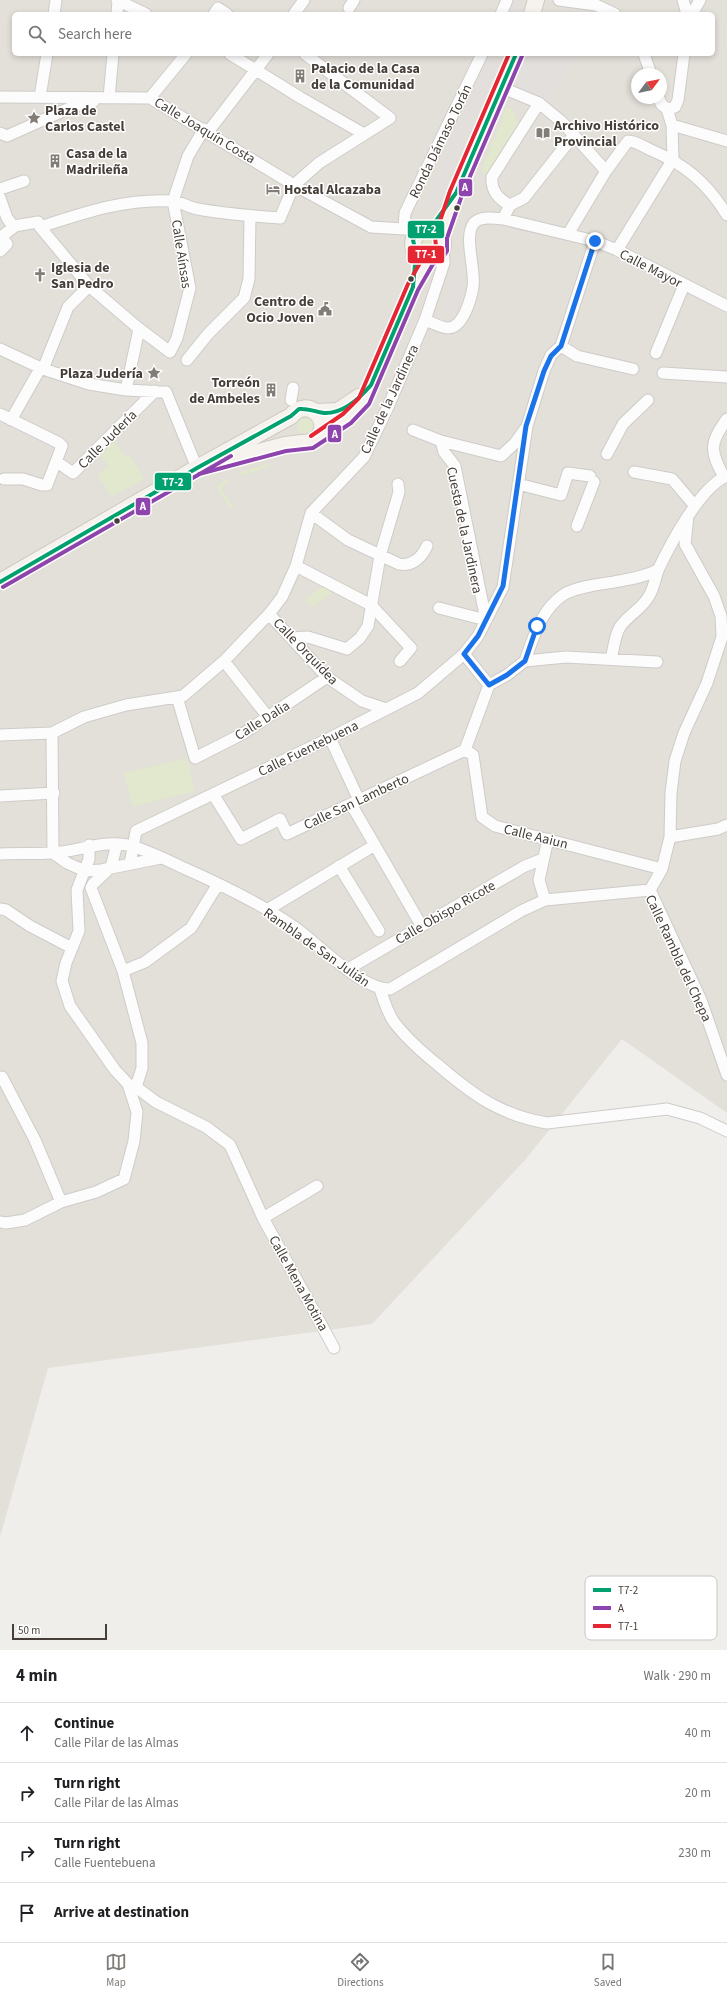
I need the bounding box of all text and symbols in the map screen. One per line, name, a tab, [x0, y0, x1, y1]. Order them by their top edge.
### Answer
search box	[12, 12, 715, 56]
icon: search	[26, 23, 48, 45]
text: Search here	[58, 24, 132, 45]
place label: Palacio de la Casa de la Comunidad	[311, 59, 420, 95]
building icon: Palacio de la Casa de la Comunidad	[292, 68, 308, 84]
north arrow	[631, 68, 667, 104]
street label: Ronda Dámaso Torán	[405, 81, 477, 202]
street label: Calle Joaquín Costa	[150, 93, 259, 169]
place label: Plaza de Carlos Castel	[45, 101, 125, 137]
place icon: Plaza de Carlos Castel	[26, 110, 42, 126]
place label: Archivo Histórico Provincial	[553, 116, 659, 152]
library icon: Archivo Histórico Provincial	[535, 125, 551, 141]
place label: Casa de la Madrileña	[66, 144, 128, 180]
building icon: Casa de la Madrileña	[47, 153, 63, 169]
line badge: A	[458, 178, 473, 197]
place label: Hostal Alcazaba	[284, 180, 381, 200]
text: A	[461, 180, 469, 195]
hotel icon: Hostal Alcazaba	[265, 181, 281, 197]
unlabelled marker	[452, 203, 462, 213]
street label: Calle Aínsas	[166, 218, 196, 290]
line badge: T7-2	[407, 220, 445, 239]
text: T7-2	[415, 222, 437, 237]
route end	[586, 232, 604, 250]
line badge: T7-1	[407, 245, 445, 264]
street label: Calle Mayor	[616, 245, 686, 293]
text: T7-1	[415, 247, 437, 262]
place label: Iglesia de San Pedro	[51, 258, 114, 294]
church icon: Iglesia de San Pedro	[32, 267, 48, 283]
unlabelled marker	[406, 274, 416, 284]
place label: Centro de Ocio Joven	[246, 292, 314, 328]
public building icon: Centro de Ocio Joven	[317, 301, 333, 317]
street label: Calle de la Jardinera	[356, 341, 424, 457]
place label: Plaza Judería	[60, 364, 143, 384]
place icon: Plaza Judería	[146, 365, 162, 381]
place label: Torreón de Ambeles	[189, 373, 260, 409]
building icon: Torreón de Ambeles	[263, 382, 279, 398]
street label: Calle Judería	[74, 406, 142, 474]
line badge: A	[327, 424, 342, 443]
text: A	[331, 427, 339, 442]
street label: Cuesta de la Jardinera	[441, 465, 487, 595]
line badge: T7-2	[154, 472, 192, 491]
text: T7-2	[162, 475, 184, 490]
line badge: A	[135, 497, 151, 516]
text: A	[139, 499, 147, 514]
unlabelled marker	[112, 516, 122, 526]
street label: Calle Orquídea	[268, 614, 342, 690]
route start	[528, 617, 546, 635]
street label: Calle Dalia	[231, 696, 294, 746]
street label: Calle Fuentebuena	[255, 716, 362, 782]
street label: Calle San Lamberto	[301, 769, 412, 835]
street label: Calle Aaiun	[501, 819, 570, 855]
street label: Calle Obispo Ricote	[392, 876, 499, 950]
street label: Calle Rambla del Chepa	[640, 892, 716, 1025]
street label: Rambla de San Julián	[259, 903, 374, 992]
street label: Calle Mena Motina	[263, 1232, 333, 1335]
legend	[585, 1576, 717, 1640]
text: T7-2	[618, 1583, 638, 1598]
text: A	[618, 1601, 624, 1616]
text: T7-1	[618, 1619, 638, 1634]
scale bar	[12, 1622, 107, 1641]
text: 50 m	[18, 1623, 40, 1638]
text: 4 min	[16, 1664, 57, 1688]
text: Walk · 290 m	[643, 1667, 711, 1685]
text: Continue	[54, 1713, 114, 1734]
icon: ahead	[16, 1722, 38, 1744]
text: 40 m	[685, 1724, 711, 1742]
text: Calle Pilar de las Almas	[54, 1734, 179, 1752]
text: Turn right	[54, 1773, 120, 1794]
icon: right	[16, 1782, 38, 1804]
text: 20 m	[685, 1784, 711, 1802]
text: Calle Pilar de las Almas	[54, 1794, 179, 1812]
text: Turn right	[54, 1833, 120, 1854]
icon: right	[16, 1842, 38, 1864]
text: 230 m	[678, 1844, 711, 1862]
text: Calle Fuentebuena	[54, 1854, 156, 1872]
icon: arrive	[16, 1902, 38, 1924]
text: Arrive at destination	[54, 1902, 189, 1923]
tab: Map	[105, 1951, 127, 1990]
tab: Directions	[337, 1951, 384, 1990]
tab: Saved	[594, 1951, 622, 1990]

